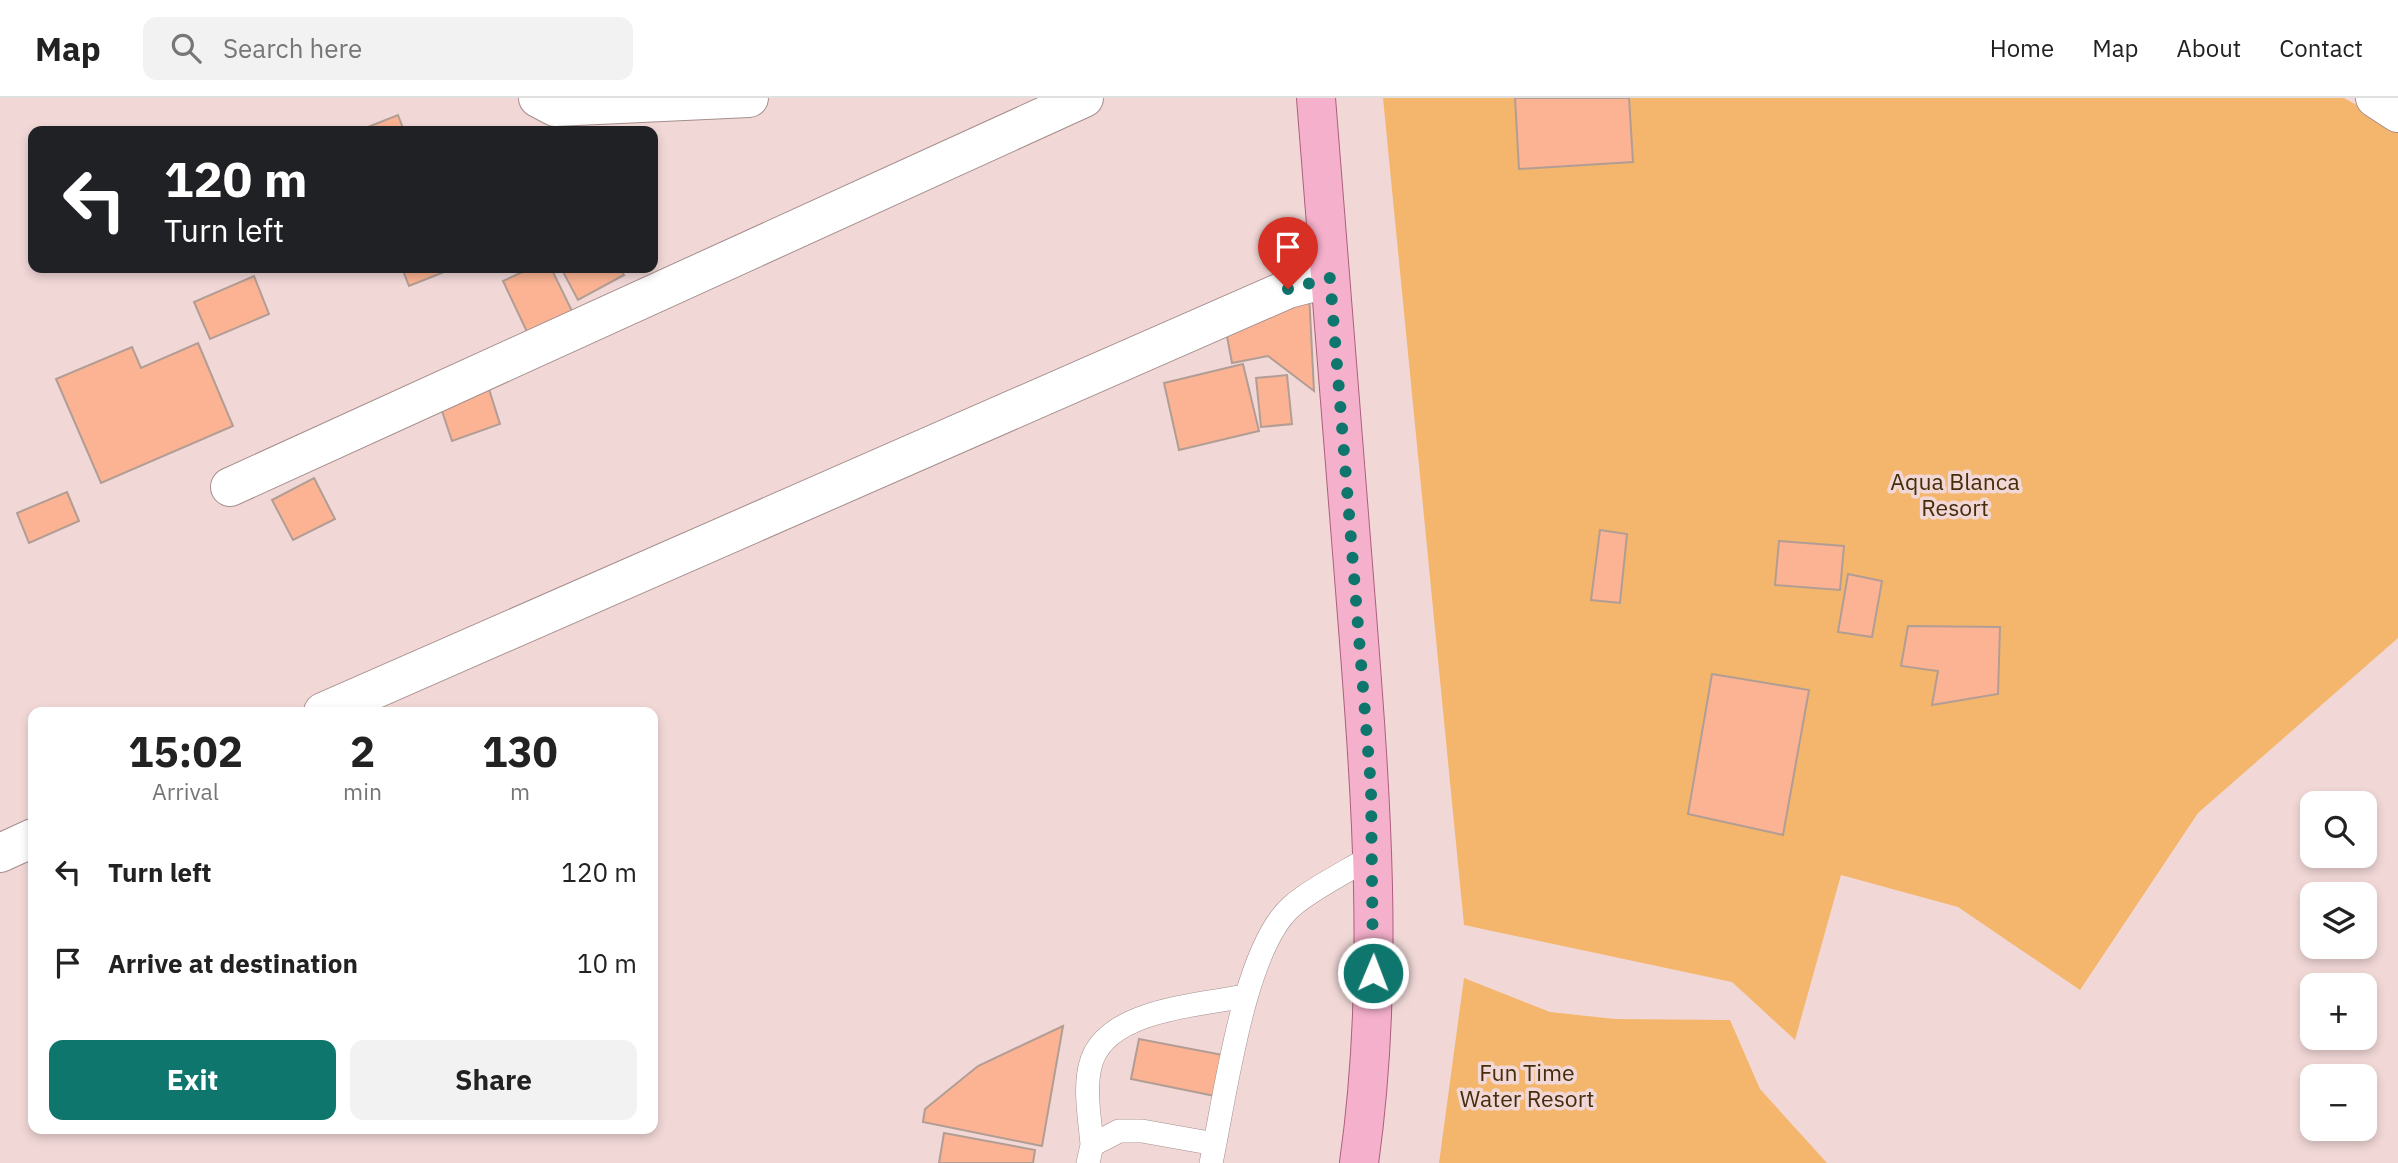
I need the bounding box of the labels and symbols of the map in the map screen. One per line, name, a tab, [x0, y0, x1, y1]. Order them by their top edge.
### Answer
pin	[1258, 217, 1318, 289]
park label: Aqua Blanca Resort	[1890, 466, 2020, 522]
position arrow	[1336, 936, 1410, 1010]
park label: Fun Time Water Resort	[1460, 1057, 1594, 1113]

